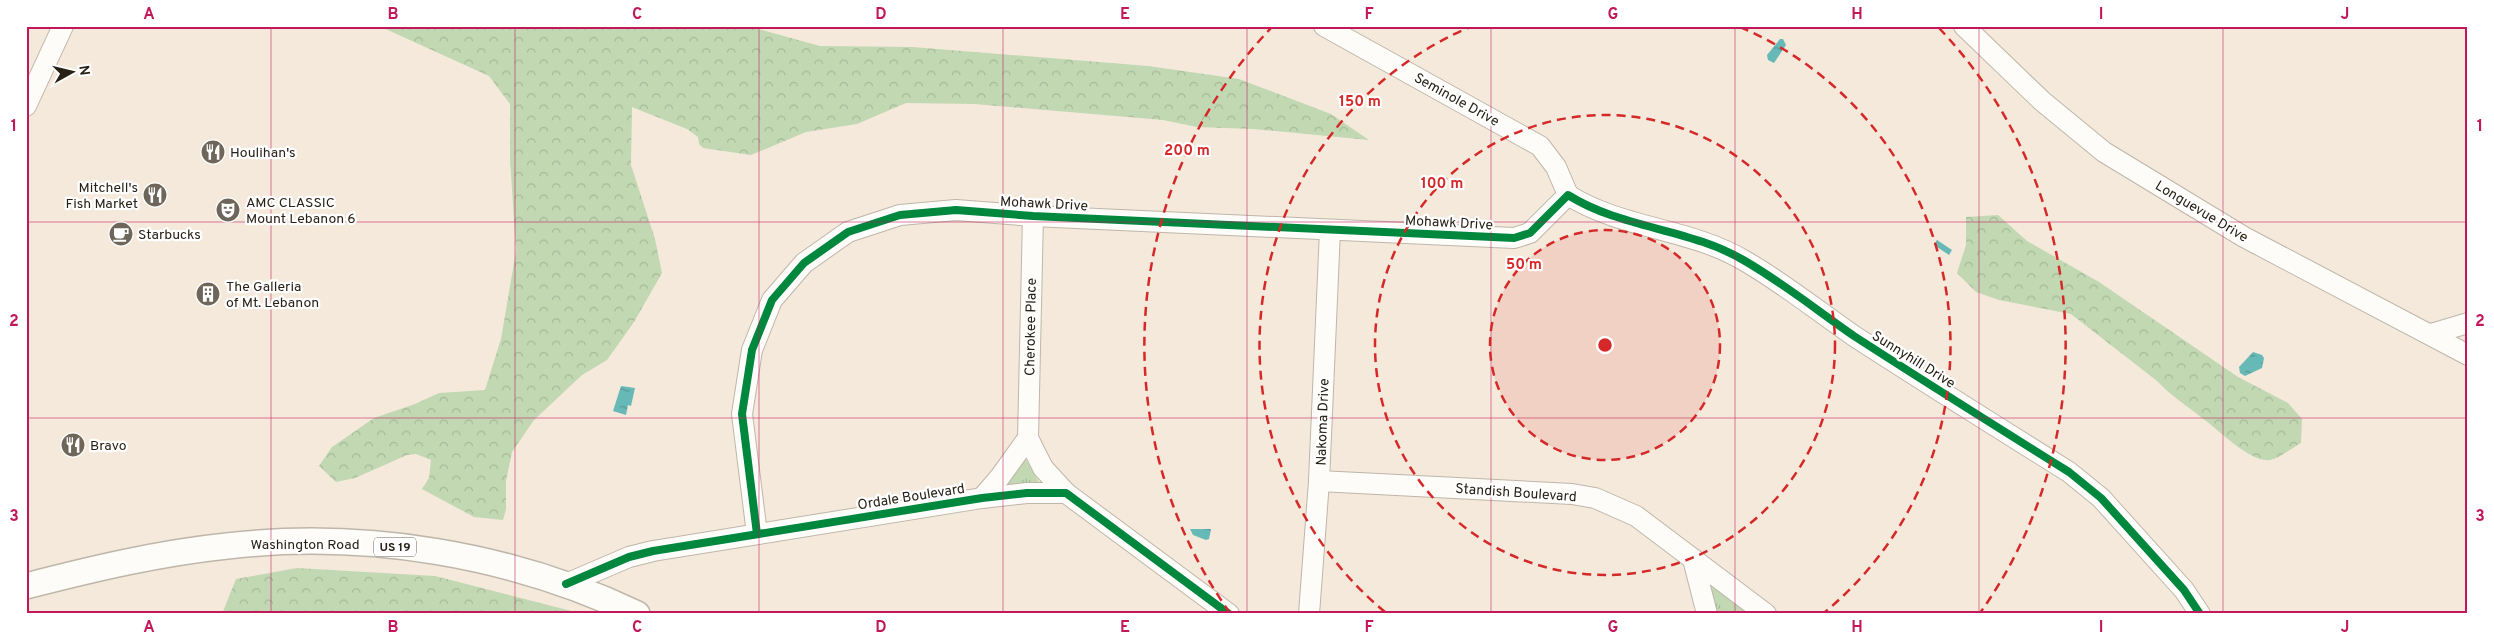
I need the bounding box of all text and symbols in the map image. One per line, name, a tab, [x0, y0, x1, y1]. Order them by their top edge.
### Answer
text: A	[143, 5, 155, 25]
text: B	[387, 5, 399, 25]
text: C	[632, 5, 642, 25]
text: D	[875, 5, 887, 25]
text: E	[1120, 5, 1130, 25]
text: F	[1364, 5, 1374, 25]
text: G	[1608, 5, 1618, 25]
text: H	[1851, 5, 1863, 25]
text: I	[2099, 5, 2103, 25]
text: J	[2341, 5, 2349, 25]
north arrow	[48, 48, 98, 98]
text: N	[74, 64, 93, 77]
street label: Seminole Drive	[1411, 70, 1502, 131]
text: 150 m	[1339, 93, 1381, 112]
text: 1	[11, 117, 17, 137]
text: 1	[2477, 117, 2483, 137]
restaurant icon: Houlihan's	[200, 139, 226, 165]
text: 200 m	[1164, 142, 1210, 161]
place label: Houlihan's	[230, 145, 296, 162]
text: 100 m	[1421, 175, 1463, 194]
street label: Longuevue Drive	[2152, 178, 2251, 247]
place label: Mitchell's Fish Market	[65, 180, 138, 213]
restaurant icon: Mitchell's Fish Market	[142, 182, 168, 208]
street label: Mohawk Drive	[999, 194, 1088, 215]
place label: AMC CLASSIC Mount Lebanon 6	[246, 195, 356, 228]
theatre icon: AMC CLASSIC Mount Lebanon 6	[215, 197, 241, 223]
street label: Mohawk Drive	[1404, 213, 1493, 234]
cafe icon: Starbucks	[108, 221, 134, 247]
place label: Starbucks	[138, 227, 201, 244]
text: 50 m	[1506, 256, 1542, 275]
street label: Cherokee Place	[1022, 278, 1041, 376]
place label: The Galleria of Mt. Lebanon	[226, 279, 319, 312]
building icon: The Galleria of Mt. Lebanon	[195, 281, 221, 307]
text: 2	[9, 312, 19, 332]
text: 2	[2475, 312, 2485, 332]
street label: Sunnyhill Drive	[1868, 328, 1958, 393]
centre of rings	[1596, 336, 1614, 354]
street label: Nakoma Drive	[1313, 378, 1334, 466]
restaurant icon: Bravo	[60, 432, 86, 458]
place label: Bravo	[90, 438, 127, 455]
street label: Ordale Boulevard	[856, 481, 966, 514]
street label: Standish Boulevard	[1455, 481, 1577, 506]
text: 3	[9, 507, 19, 527]
text: 3	[2475, 507, 2485, 527]
street label: Washington Road	[250, 537, 360, 554]
road number: US 19	[374, 538, 416, 556]
text: A	[143, 618, 155, 638]
text: B	[387, 618, 399, 638]
text: C	[632, 618, 642, 638]
text: D	[875, 618, 887, 638]
text: E	[1120, 618, 1130, 638]
text: F	[1364, 618, 1374, 638]
text: G	[1608, 618, 1618, 638]
text: H	[1851, 618, 1863, 638]
text: I	[2099, 618, 2103, 638]
text: J	[2341, 618, 2349, 638]

